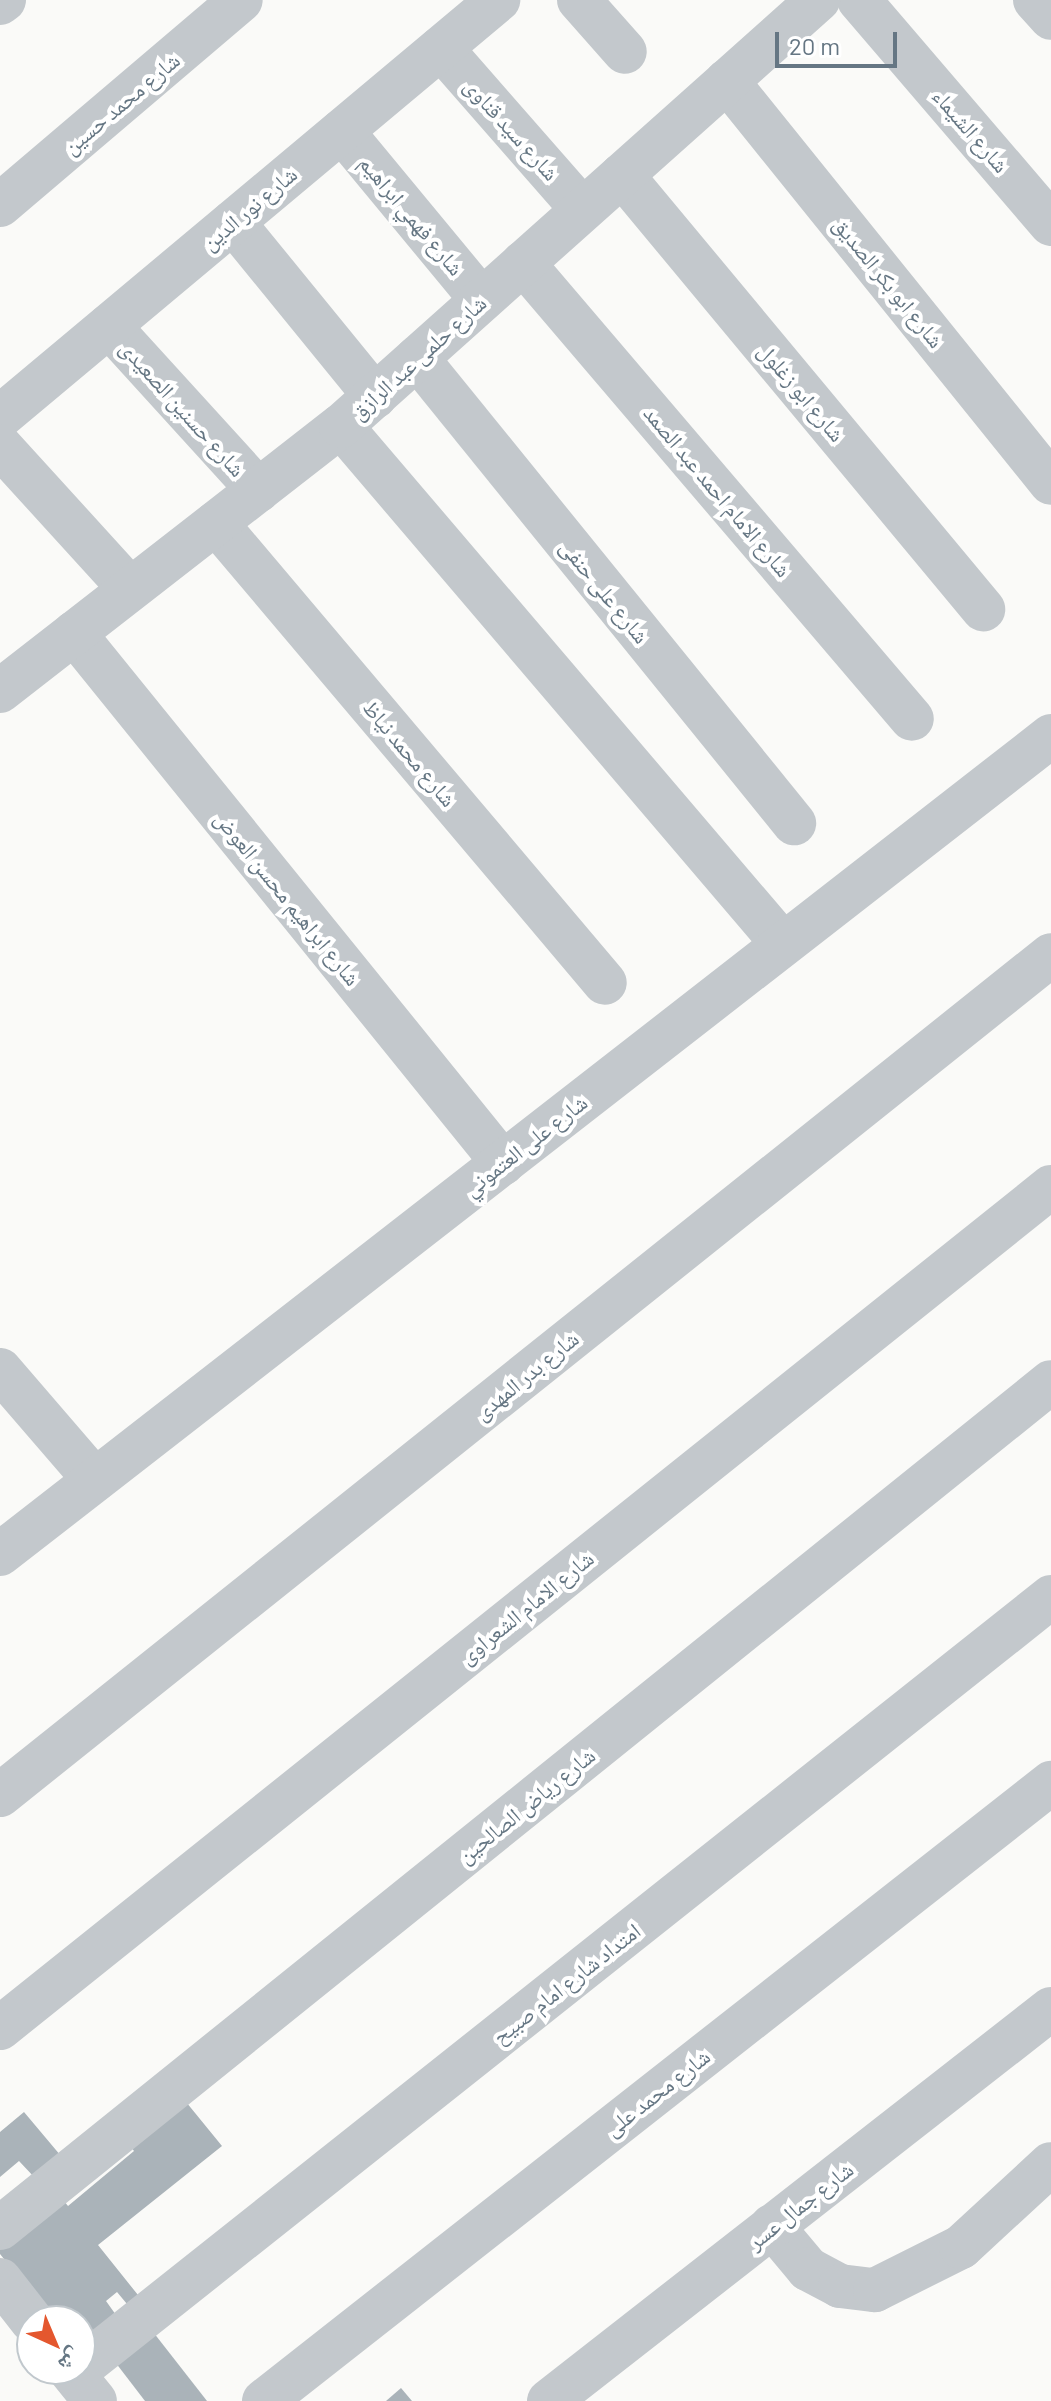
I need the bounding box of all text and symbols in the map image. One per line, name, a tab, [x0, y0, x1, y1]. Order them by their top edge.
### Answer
scale bar	[779, 16, 901, 66]
text: 20 m	[789, 31, 840, 60]
street label: شارع محمد حسين	[57, 47, 185, 159]
street label: شارع سيد قناوى	[459, 72, 565, 186]
street label: شارع الشيماء	[927, 83, 1015, 177]
street label: شارع فهمي ابراهيم	[354, 150, 470, 280]
street label: شارع نور الدين	[196, 161, 302, 255]
street label: شارع ابو بكر الصديق	[828, 211, 950, 353]
street label: شارع حلمى عبد الرازق	[345, 289, 491, 425]
street label: شارع حسنين الصعيدى	[115, 334, 251, 482]
street label: شارع ابو زغلول	[753, 337, 851, 447]
street label: شارع الامام احمد عبد الصمد	[639, 400, 797, 582]
street label: شارع على حنفى	[555, 534, 655, 648]
street label: شارع محمد نياظ	[358, 694, 462, 812]
street label: شارع ابراهيم محسن العوض	[210, 805, 366, 991]
street label: شارع على العتموني	[458, 1089, 592, 1201]
street label: شارع بدر المهدى	[468, 1325, 584, 1425]
street label: شارع الامام الشعراوى	[453, 1545, 599, 1669]
street label: شارع رياض الصالحين	[452, 1742, 600, 1868]
street label: امتداد شارع امام صبيح	[487, 1917, 645, 2049]
street label: شارع محمد على	[599, 2043, 715, 2141]
street label: شارع جمال عسر	[742, 2156, 858, 2254]
north arrow	[16, 2305, 96, 2385]
text: ش	[54, 2343, 89, 2378]

